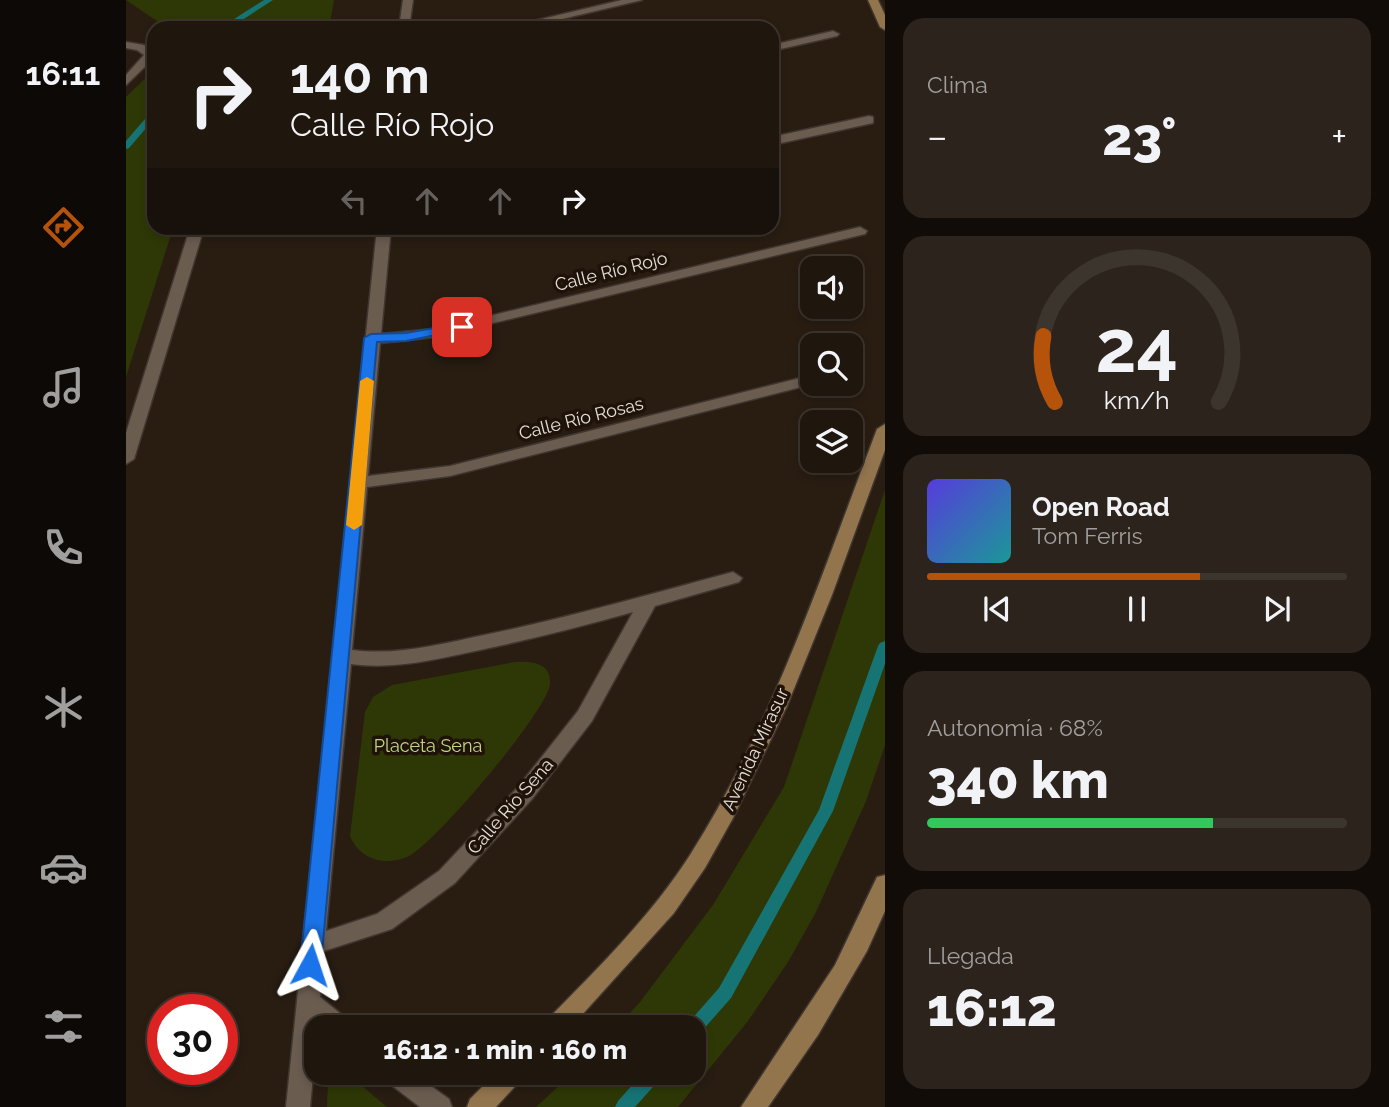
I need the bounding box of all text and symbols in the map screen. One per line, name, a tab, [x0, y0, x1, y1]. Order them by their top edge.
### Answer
text: 140 m	[290, 47, 430, 104]
icon: right	[175, 49, 266, 140]
text: 16:11	[26, 55, 100, 92]
text: Clima	[927, 71, 988, 98]
text: Calle Río Rojo	[290, 106, 494, 143]
text: 23°	[1102, 106, 1176, 167]
text: −	[927, 114, 947, 159]
text: +	[1331, 114, 1347, 159]
icon: left	[335, 182, 373, 220]
icon: ahead	[408, 182, 446, 220]
icon: ahead	[481, 182, 519, 220]
icon: right	[554, 182, 592, 220]
icon: directions	[39, 203, 88, 252]
street label: Calle Río Rojo	[553, 247, 670, 295]
map controls	[800, 256, 863, 473]
button: sound	[800, 256, 863, 319]
pin	[432, 297, 492, 357]
text: 24	[1096, 304, 1178, 389]
icon: arrive	[443, 308, 481, 346]
button: search	[800, 333, 863, 396]
icon: music	[39, 363, 88, 412]
text: km/h	[1104, 384, 1170, 414]
street label: Calle Río Rosas	[517, 392, 646, 444]
button: layers	[800, 410, 863, 473]
text: Open Road	[1032, 492, 1170, 522]
text: Tom Ferris	[1032, 522, 1143, 549]
icon: phone	[39, 523, 88, 572]
icon: previous	[978, 590, 1016, 628]
icon: pause	[1118, 590, 1156, 628]
icon: next	[1258, 590, 1296, 628]
icon: climate	[39, 683, 88, 732]
street label: Avenida Mirasur	[717, 684, 793, 814]
text: Autonomía · 68%	[927, 714, 1103, 741]
park label: Placeta Sena	[374, 735, 482, 756]
text: 340 km	[927, 749, 1109, 810]
street label: Calle Río Sena	[463, 754, 557, 858]
icon: car	[39, 843, 88, 892]
position arrow	[273, 928, 347, 1002]
text: Llegada	[927, 942, 1014, 969]
text: 16:12	[927, 977, 1057, 1038]
speed limit sign: 30	[147, 994, 238, 1085]
icon: filters	[39, 1002, 88, 1051]
text: 16:12 · 1 min · 160 m	[383, 1035, 627, 1065]

